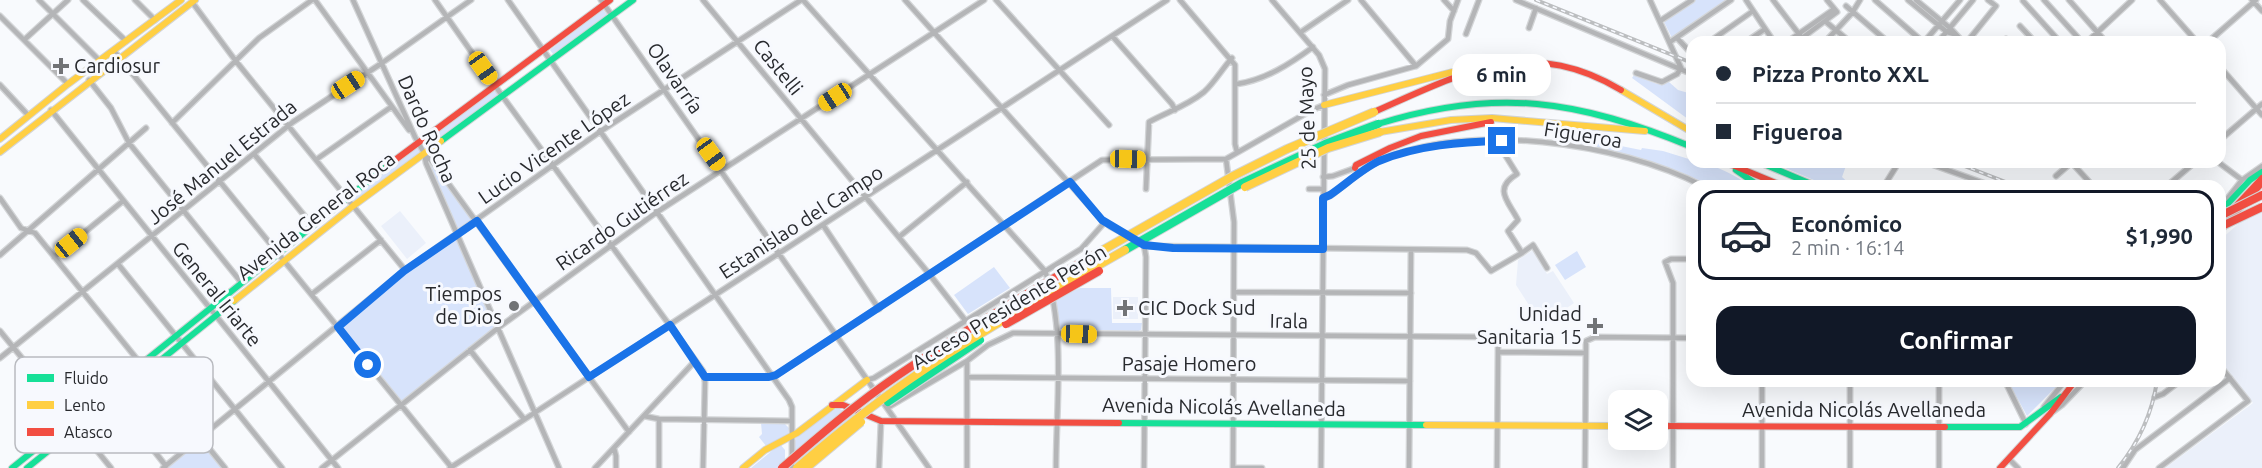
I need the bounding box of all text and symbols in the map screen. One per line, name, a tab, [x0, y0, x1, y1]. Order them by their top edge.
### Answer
street label: Castelli	[749, 34, 808, 99]
street label: Olavarría	[643, 38, 708, 118]
car	[465, 48, 501, 88]
place label: Cardiosur	[74, 54, 160, 77]
callout: 6 min	[1452, 54, 1552, 96]
marker: Cardiosur	[52, 57, 70, 75]
text: Pizza Pronto XXL	[1752, 61, 1929, 86]
text: 6 min	[1476, 63, 1527, 86]
street label: 25 de Mayo	[1293, 66, 1320, 170]
car	[328, 68, 368, 102]
street label: Dardo Rocha	[394, 72, 461, 186]
car	[815, 80, 855, 114]
street label: Lucio Vicente López	[474, 87, 634, 208]
street label: José Manuel Estrada	[143, 95, 301, 229]
street label: Figueroa	[1542, 117, 1624, 152]
text: Figueroa	[1752, 119, 1843, 144]
route end	[1488, 127, 1515, 154]
car	[693, 134, 729, 174]
street label: Avenida General Roca	[232, 147, 399, 285]
car	[1110, 150, 1146, 168]
street label: Estanislao del Campo	[715, 160, 887, 283]
street label: Ricardo Gutiérrez	[551, 166, 692, 275]
icon: car	[1719, 208, 1773, 262]
text: Económico	[1791, 211, 1902, 236]
text: $1,990	[2126, 223, 2193, 248]
car	[51, 225, 91, 261]
street label: General Iriarte	[168, 236, 267, 351]
text: 2 min · 16:14	[1791, 236, 1905, 259]
street label: Acceso Presidente Perón	[907, 239, 1110, 374]
place label: Tiempos de Dios	[425, 282, 502, 328]
place label: CIC Dock Sud	[1138, 296, 1256, 319]
marker: Tiempos de Dios	[507, 299, 521, 313]
marker: CIC Dock Sud	[1116, 299, 1134, 317]
place label: Unidad Sanitaria 15	[1477, 302, 1582, 348]
button: Confirmar	[1716, 306, 2196, 375]
street label: Irala	[1270, 309, 1308, 332]
marker: Unidad Sanitaria 15	[1586, 317, 1604, 335]
car	[1061, 324, 1097, 344]
route start	[354, 351, 381, 378]
street label: Pasaje Homero	[1122, 352, 1256, 375]
legend	[15, 357, 213, 453]
text: Fluido	[64, 369, 108, 387]
map controls	[1608, 390, 1668, 450]
button: layers	[1608, 390, 1668, 450]
street label: Avenida Nicolás Avellaneda	[1102, 393, 1346, 420]
text: Lento	[64, 396, 106, 414]
street label: Avenida Nicolás Avellaneda	[1742, 398, 1986, 421]
text: Atasco	[64, 423, 113, 441]

